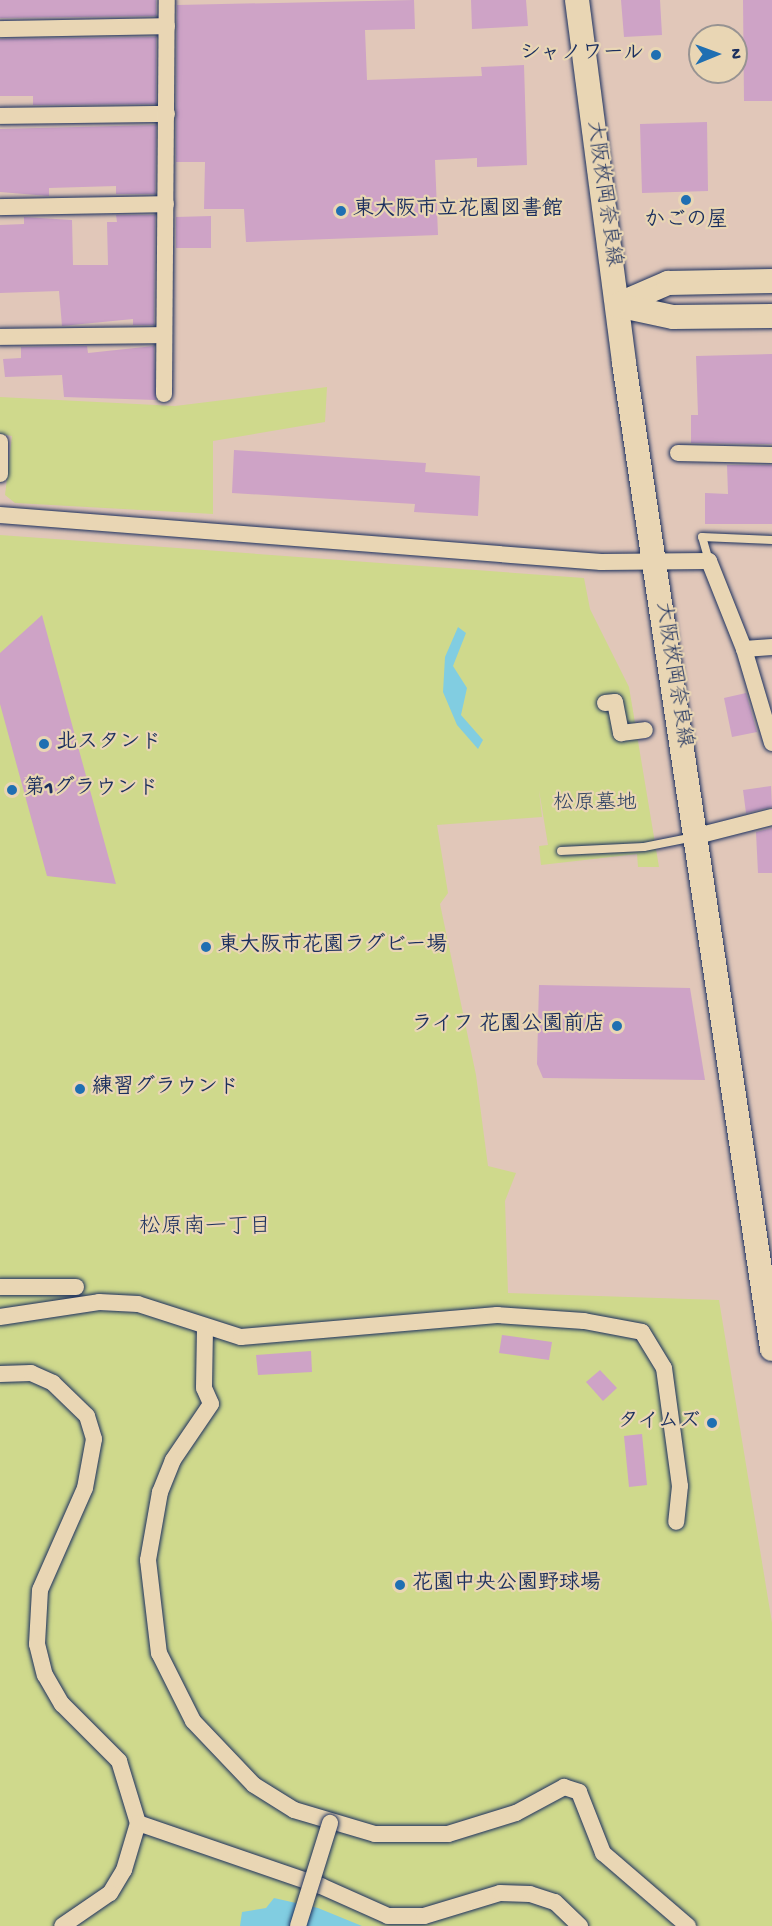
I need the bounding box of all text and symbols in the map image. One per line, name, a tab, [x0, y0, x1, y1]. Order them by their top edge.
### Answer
north arrow	[688, 24, 748, 84]
place label: シャノワール	[518, 42, 644, 68]
marker: シャノワール	[649, 48, 663, 62]
text: N	[725, 48, 744, 59]
street label: 大阪枚岡奈良線	[579, 119, 625, 269]
marker: かごの屋	[679, 193, 693, 207]
place label: 東大阪市立花園図書館	[353, 198, 563, 224]
marker: 東大阪市立花園図書館	[334, 204, 348, 218]
place label: かごの屋	[644, 209, 728, 235]
street label: 大阪枚岡奈良線	[648, 600, 696, 750]
place label: 北スタンド	[56, 731, 161, 757]
marker: 北スタンド	[37, 737, 51, 751]
place label: 第1グラウンド	[24, 777, 158, 803]
marker: 第1グラウンド	[5, 783, 19, 797]
park label: 松原墓地	[553, 792, 637, 818]
place label: 東大阪市花園ラグビー場	[218, 934, 448, 960]
marker: 東大阪市花園ラグビー場	[199, 940, 213, 954]
place label: ライフ 花園公園前店	[411, 1013, 605, 1039]
marker: ライフ 花園公園前店	[610, 1019, 624, 1033]
place label: 練習グラウンド	[92, 1076, 239, 1102]
marker: 練習グラウンド	[73, 1082, 87, 1096]
district label: 松原南一丁目	[139, 1216, 271, 1242]
place label: タイムズ	[616, 1410, 700, 1436]
marker: タイムズ	[705, 1416, 719, 1430]
place label: 花園中央公園野球場	[412, 1572, 601, 1598]
marker: 花園中央公園野球場	[393, 1578, 407, 1592]

